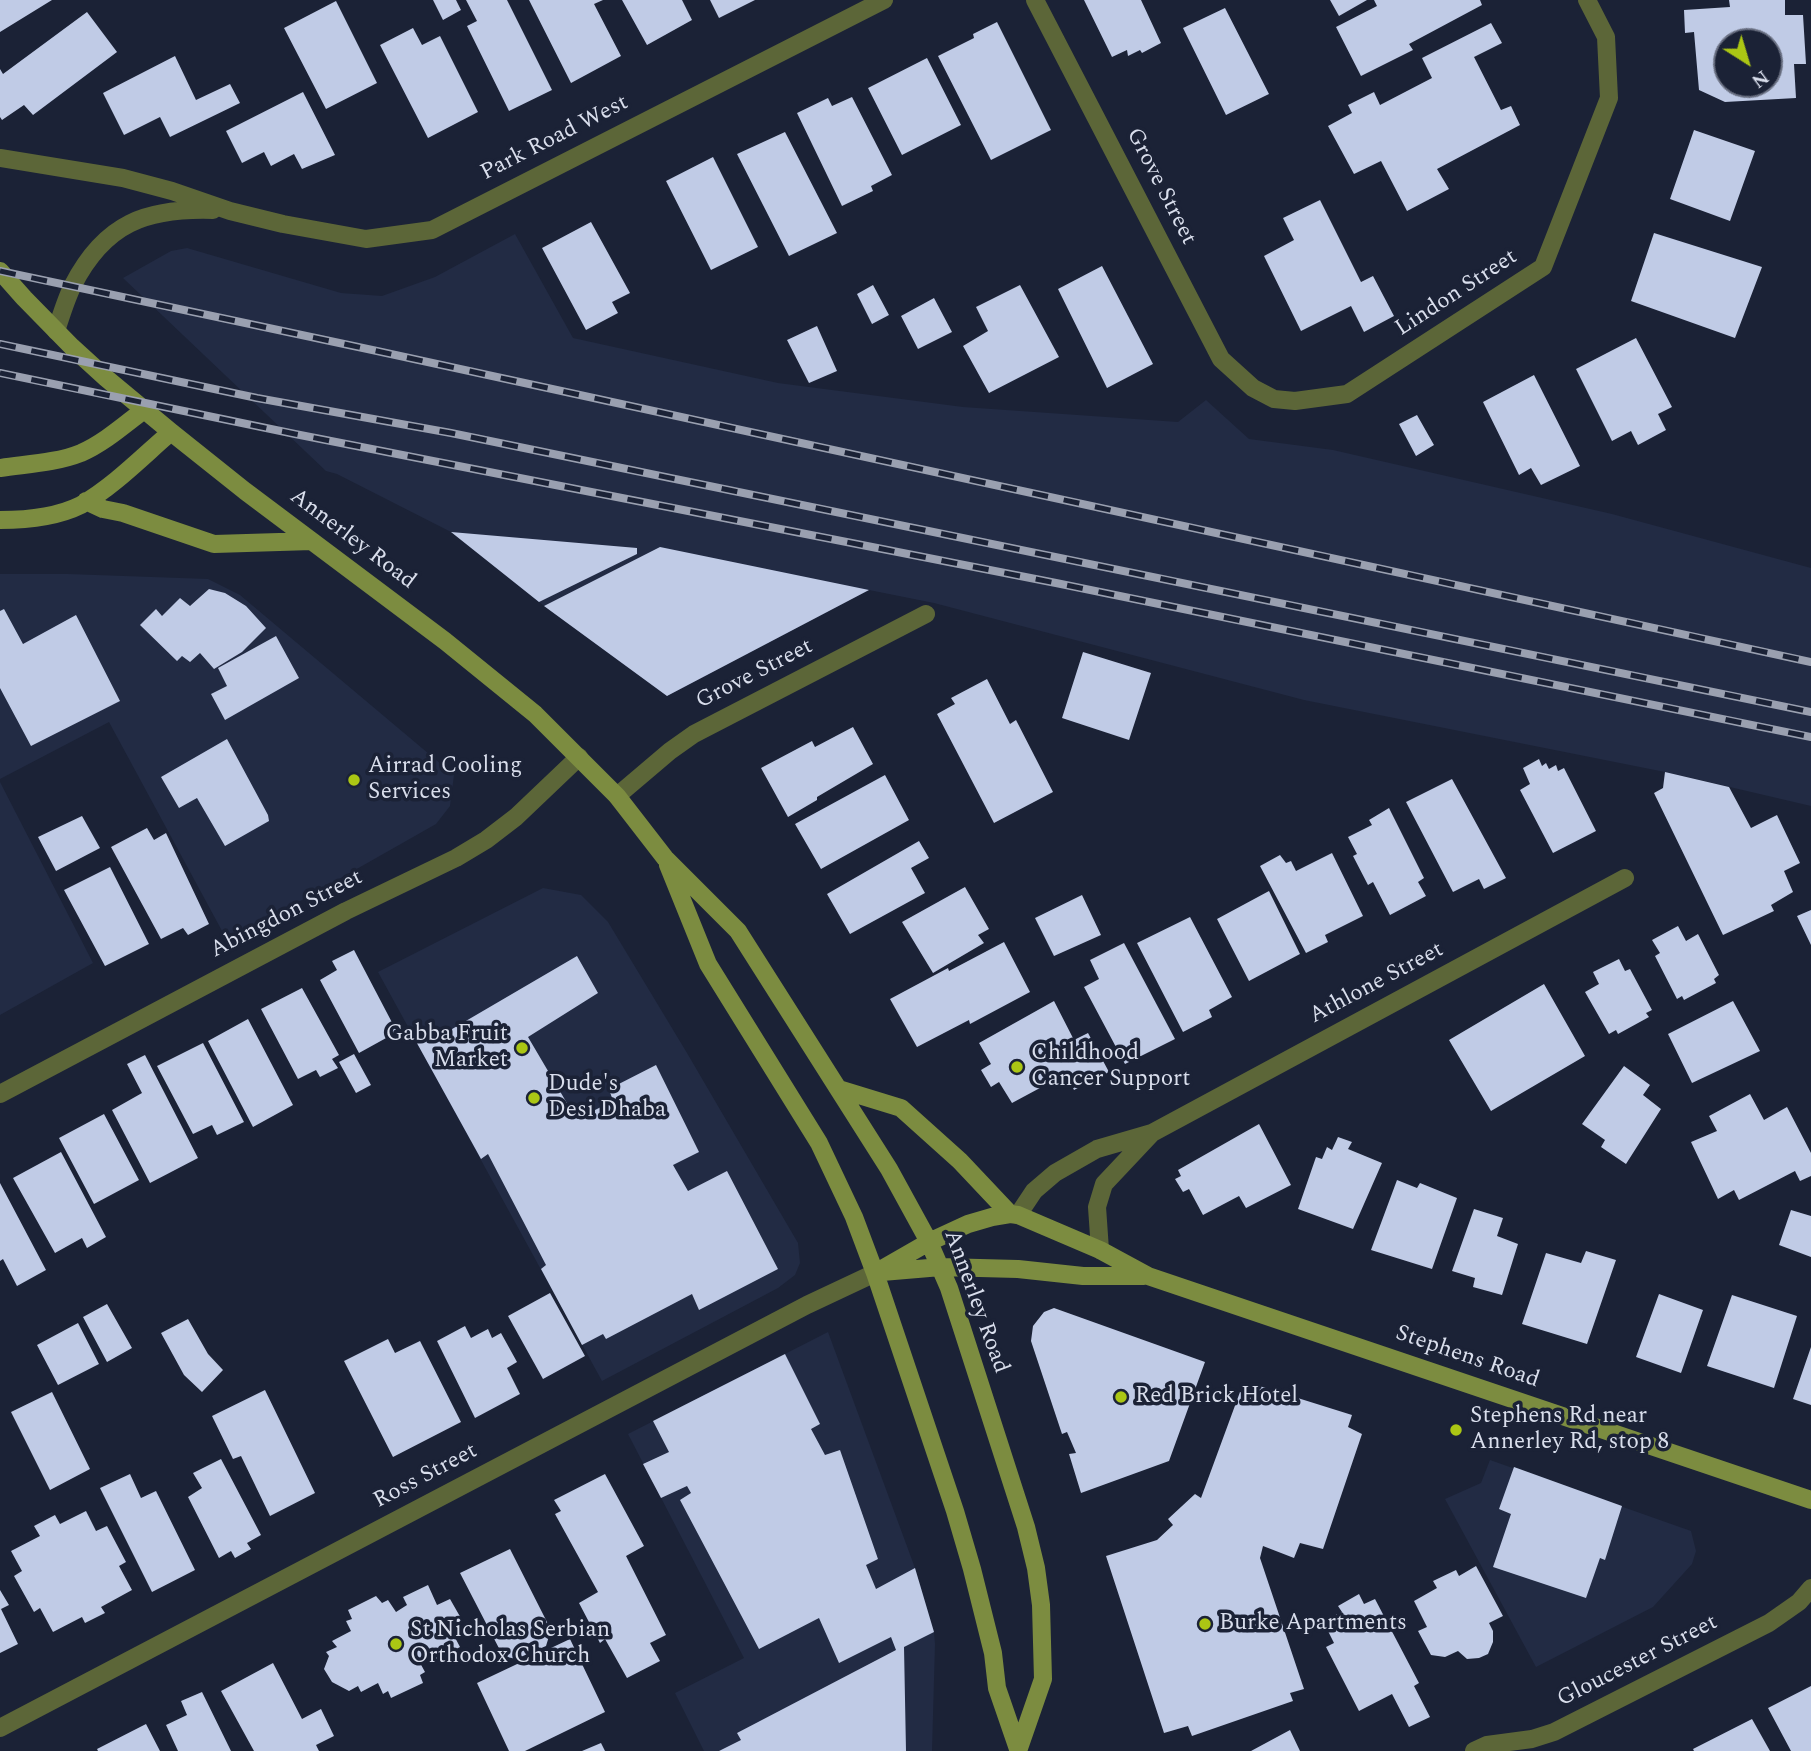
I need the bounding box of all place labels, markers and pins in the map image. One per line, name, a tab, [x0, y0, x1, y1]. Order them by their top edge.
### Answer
place label: Airrad Cooling Services	[368, 753, 522, 807]
marker: Airrad Cooling Services	[346, 772, 362, 788]
place label: Gabba Fruit Market	[386, 1021, 508, 1075]
marker: Gabba Fruit Market	[514, 1040, 530, 1056]
place label: Childhood Cancer Support	[1031, 1040, 1190, 1094]
marker: Childhood Cancer Support	[1009, 1059, 1025, 1075]
place label: Dude's Desi Dhaba	[548, 1071, 666, 1125]
marker: Dude's Desi Dhaba	[526, 1090, 542, 1106]
place label: Red Brick Hotel	[1135, 1383, 1298, 1411]
marker: Red Brick Hotel	[1113, 1389, 1129, 1405]
place label: Stephens Rd near Annerley Rd, stop 8	[1470, 1403, 1669, 1457]
marker: Stephens Rd near Annerley Rd, stop 8	[1448, 1422, 1464, 1438]
place label: Burke Apartments	[1219, 1610, 1407, 1638]
marker: Burke Apartments	[1197, 1616, 1213, 1632]
place label: St Nicholas Serbian Orthodox Church	[410, 1617, 610, 1671]
marker: St Nicholas Serbian Orthodox Church	[388, 1636, 404, 1652]

